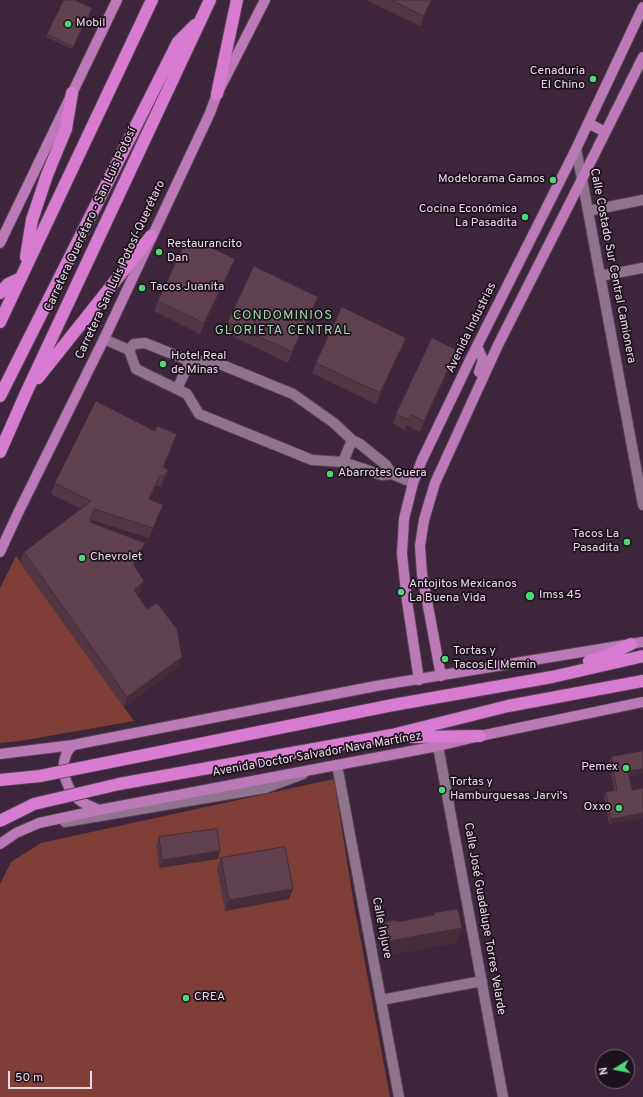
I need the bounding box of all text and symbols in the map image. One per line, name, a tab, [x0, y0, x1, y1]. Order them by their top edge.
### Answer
place label: Mobil	[76, 17, 105, 31]
marker: Mobil	[63, 19, 73, 29]
place label: Cenaduria El Chino	[530, 65, 585, 93]
marker: Cenaduria El Chino	[588, 74, 598, 84]
street label: Carretera Querétaro - San Luis Potosí	[42, 126, 140, 314]
street label: Calle Costado Sur Central Camionera	[586, 167, 638, 365]
place label: Modelorama Gamos	[438, 173, 545, 187]
marker: Modelorama Gamos	[548, 175, 558, 185]
street label: Carretera San Luis Potosí-Querétaro	[73, 178, 169, 362]
place label: Cocina Económica La Pasadita	[419, 203, 517, 231]
marker: Cocina Económica La Pasadita	[520, 212, 530, 222]
place label: Restaurancito Dan	[167, 238, 242, 266]
marker: Restaurancito Dan	[154, 247, 164, 257]
street label: Avenida Industrias	[444, 280, 500, 376]
place label: Tacos Juanita	[150, 281, 224, 295]
marker: Tacos Juanita	[137, 283, 147, 293]
district label: CONDOMINIOS GLORIETA CENTRAL	[215, 308, 351, 339]
place label: Hotel Real de Minas	[171, 350, 226, 378]
marker: Hotel Real de Minas	[158, 359, 168, 369]
place label: Abarrotes Guera	[338, 467, 427, 481]
marker: Abarrotes Guera	[325, 469, 335, 479]
place label: Tacos La Pasadita	[572, 528, 619, 556]
marker: Tacos La Pasadita	[622, 537, 632, 547]
place label: Chevrolet	[90, 551, 142, 565]
marker: Chevrolet	[77, 553, 87, 563]
place label: Antojitos Mexicanos La Buena Vida	[409, 578, 517, 606]
marker: Antojitos Mexicanos La Buena Vida	[396, 587, 406, 597]
place label: Imss 45	[539, 589, 582, 603]
marker: Imss 45	[524, 590, 536, 602]
place label: Tortas y Tacos El Memin	[453, 645, 536, 673]
marker: Tortas y Tacos El Memin	[440, 654, 450, 664]
street label: Avenida Doctor Salvador Nava Martínez	[211, 729, 423, 781]
place label: Pemex	[581, 761, 618, 775]
marker: Pemex	[621, 763, 631, 773]
place label: Tortas y Hamburguesas Jarvi's	[450, 776, 568, 804]
marker: Tortas y Hamburguesas Jarvi's	[437, 785, 447, 795]
place label: Oxxo	[583, 801, 611, 815]
marker: Oxxo	[614, 803, 624, 813]
street label: Calle José Guadalupe Torres Velarde	[460, 822, 508, 1016]
street label: Calle Injuve	[368, 896, 394, 960]
place label: CREA	[194, 991, 225, 1005]
marker: CREA	[181, 993, 191, 1003]
north arrow	[595, 1049, 635, 1089]
scale bar	[10, 1063, 94, 1089]
text: N	[597, 1066, 612, 1076]
text: 50 m	[15, 1070, 43, 1086]

